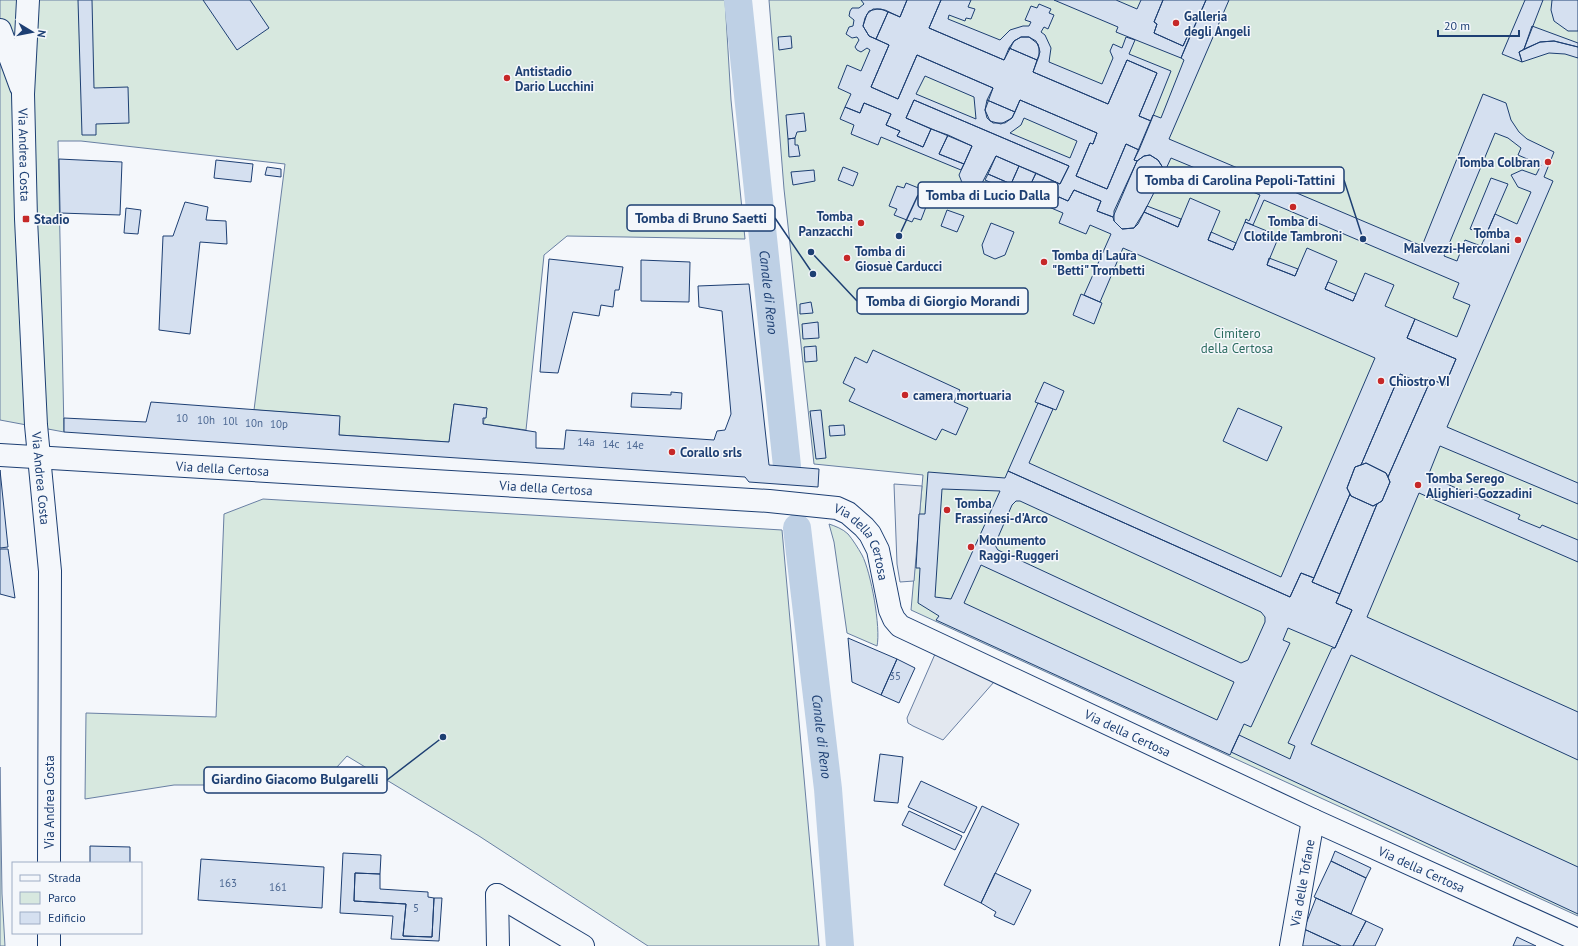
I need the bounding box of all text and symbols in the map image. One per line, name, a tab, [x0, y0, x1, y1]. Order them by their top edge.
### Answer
place label: Galleria degli Angeli	[1184, 8, 1250, 40]
north arrow	[12, 12, 52, 52]
scale bar	[1438, 12, 1519, 38]
marker: Galleria degli Angeli	[1171, 18, 1181, 28]
text: 20 m	[1444, 18, 1470, 33]
text: N	[34, 29, 49, 39]
place label: Antistadio Dario Lucchini	[515, 63, 594, 95]
marker: Antistadio Dario Lucchini	[502, 73, 512, 83]
street label: Via Andrea Costa	[15, 107, 34, 202]
place label: Tomba Colbran	[1458, 154, 1540, 171]
marker: Tomba Colbran	[1543, 157, 1553, 167]
callout: Tomba di Carolina Pepoli-Tattini	[1137, 167, 1344, 193]
text: Tomba di Carolina Pepoli-Tattini	[1145, 171, 1336, 189]
callout: Tomba di Lucio Dalla	[918, 182, 1058, 208]
text: Tomba di Lucio Dalla	[926, 186, 1050, 204]
marker: Tomba di Clotilde Tambroni	[1288, 202, 1298, 212]
callout: Tomba di Bruno Saetti	[627, 205, 775, 231]
place label: Tomba Panzacchi	[798, 208, 853, 240]
text: Tomba di Bruno Saetti	[635, 209, 767, 227]
place label: Stadio	[34, 211, 69, 228]
place label: Tomba di Clotilde Tambroni	[1244, 213, 1342, 245]
marker: Stadio	[21, 214, 31, 224]
marker: Tomba Panzacchi	[856, 218, 866, 228]
place label: Tomba Malvezzi-Hercolani	[1404, 225, 1510, 257]
marker: Tomba Malvezzi-Hercolani	[1513, 235, 1523, 245]
place label: Tomba di Giosuè Carducci	[855, 243, 942, 275]
place label: Tomba di Laura "Betti" Trombetti	[1052, 247, 1145, 279]
water label: Canale di Reno	[755, 249, 782, 335]
marker: Tomba di Giosuè Carducci	[842, 253, 852, 263]
marker: Tomba di Laura "Betti" Trombetti	[1039, 257, 1049, 267]
callout: Tomba di Giorgio Morandi	[857, 288, 1028, 314]
text: Tomba di Giorgio Morandi	[866, 292, 1020, 310]
park label: Cimitero della Certosa	[1201, 325, 1273, 357]
place label: Chiostro VI	[1389, 373, 1450, 390]
marker: Chiostro VI	[1376, 376, 1386, 386]
place label: camera mortuaria	[913, 387, 1011, 404]
marker: camera mortuaria	[900, 390, 910, 400]
house number: 10	[176, 411, 188, 425]
house number: 10h	[197, 413, 215, 427]
house number: 10l	[222, 414, 238, 428]
house number: 10n	[245, 416, 263, 430]
house number: 10p	[270, 417, 288, 431]
street label: Via Andrea Costa	[28, 430, 54, 526]
house number: 14a	[577, 435, 595, 449]
house number: 14c	[603, 437, 620, 451]
house number: 14e	[626, 438, 644, 452]
place label: Corallo srls	[680, 444, 743, 461]
marker: Corallo srls	[667, 447, 677, 457]
street label: Via della Certosa	[174, 457, 270, 480]
place label: Tomba Serego Alighieri-Gozzadini	[1426, 470, 1532, 502]
street label: Via della Certosa	[498, 476, 593, 499]
marker: Tomba Serego Alighieri-Gozzadini	[1413, 480, 1423, 490]
place label: Tomba Frassinesi-d'Arco	[955, 495, 1048, 527]
street label: Via della Certosa	[830, 499, 892, 582]
marker: Tomba Frassinesi-d'Arco	[942, 505, 952, 515]
place label: Monumento Raggi-Ruggeri	[979, 532, 1059, 564]
marker: Monumento Raggi-Ruggeri	[966, 542, 976, 552]
house number: 35	[889, 669, 901, 683]
water label: Canale di Reno	[808, 693, 836, 780]
street label: Via della Certosa	[1081, 705, 1174, 761]
street label: Via Andrea Costa	[41, 755, 58, 850]
callout: Giardino Giacomo Bulgarelli	[204, 767, 387, 793]
text: Giardino Giacomo Bulgarelli	[211, 770, 379, 788]
street label: Via delle Tofane	[1286, 838, 1318, 929]
street label: Via della Certosa	[1375, 842, 1468, 896]
legend	[12, 862, 142, 934]
text: Strada	[48, 870, 81, 885]
house number: 163	[219, 876, 237, 890]
house number: 161	[269, 880, 287, 894]
text: Parco	[48, 890, 76, 905]
house number: 5	[413, 901, 419, 915]
text: Edificio	[48, 910, 86, 925]

